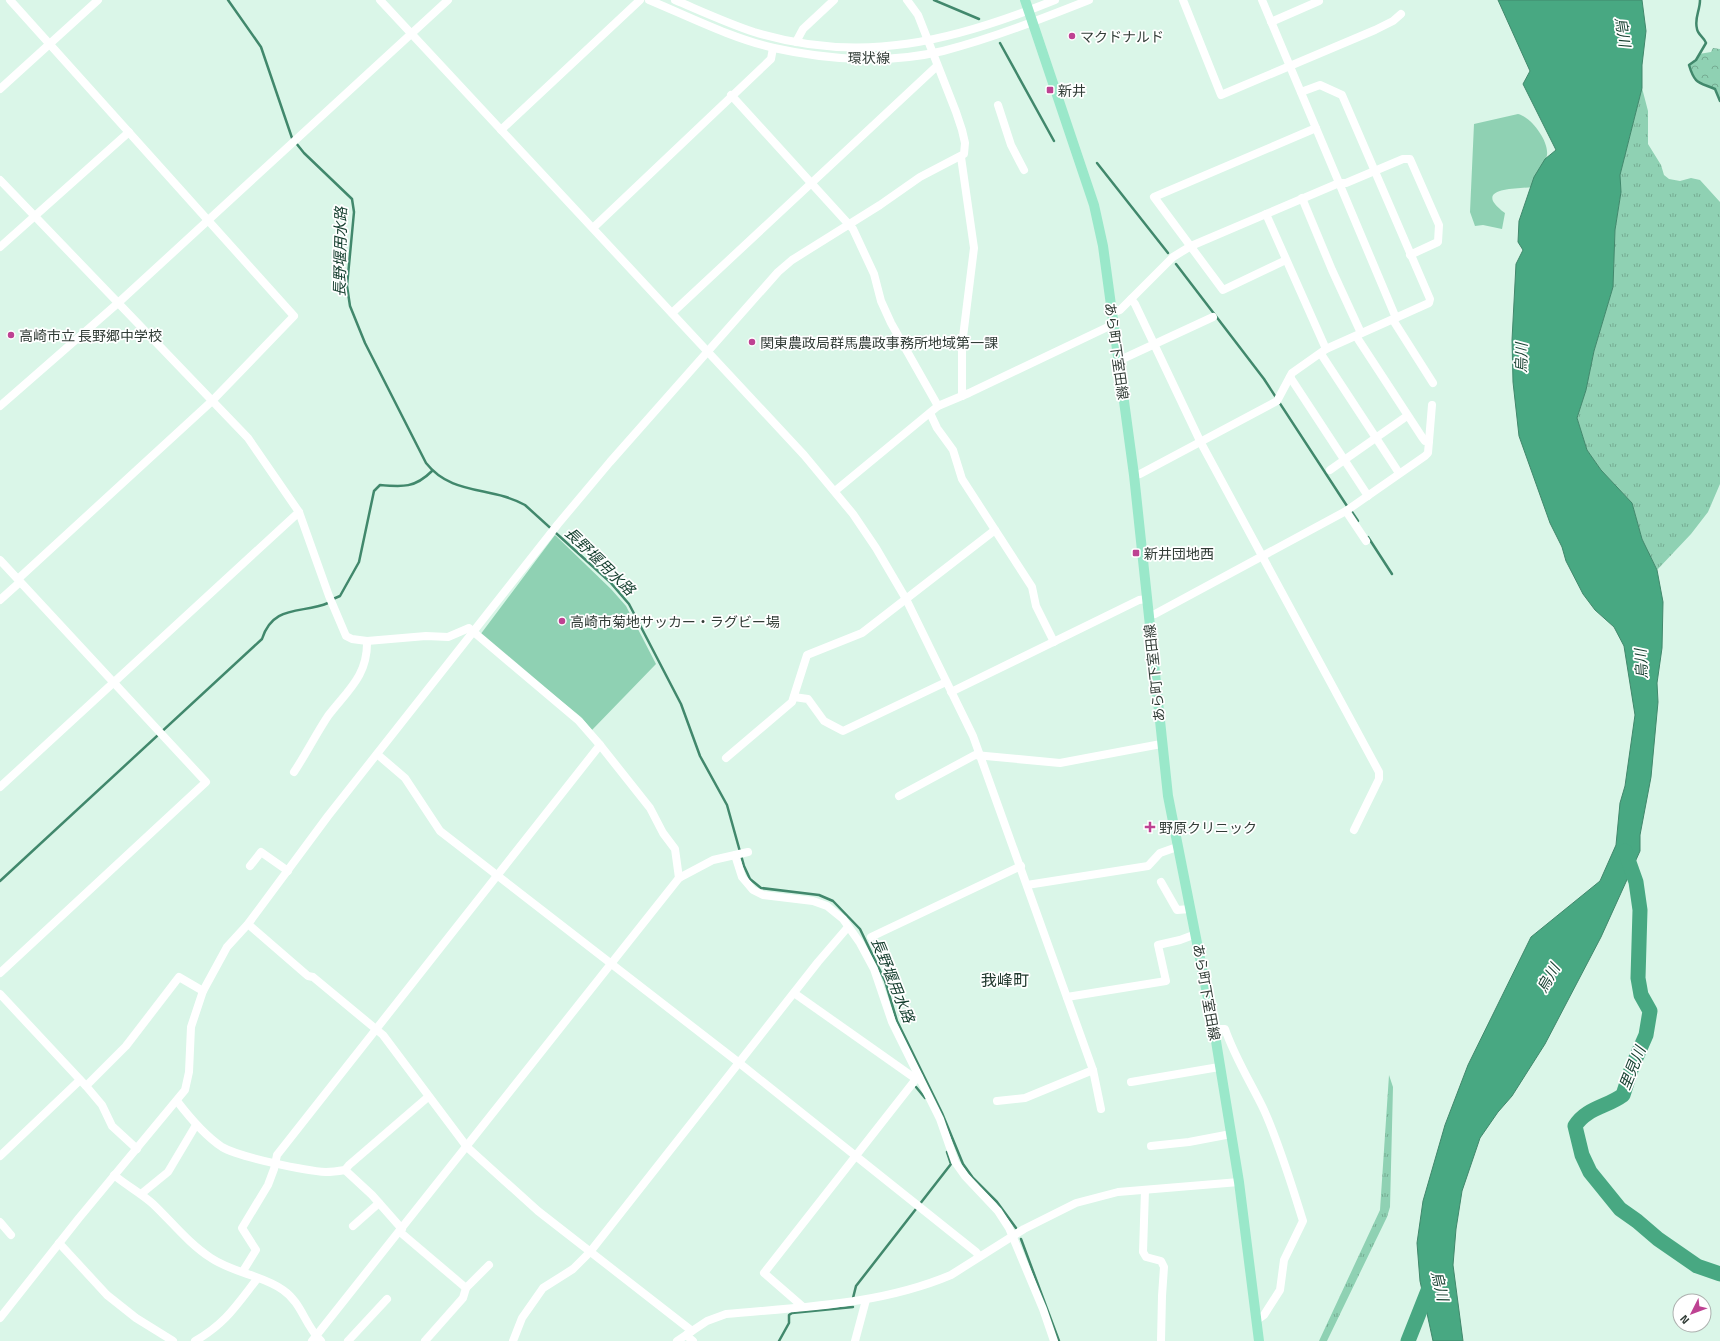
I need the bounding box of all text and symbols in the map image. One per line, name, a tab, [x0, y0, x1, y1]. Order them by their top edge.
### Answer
water label: 烏川	[1609, 15, 1637, 51]
place label: マクドナルド	[1080, 26, 1164, 47]
marker: マクドナルド	[1067, 31, 1077, 41]
street label: 環状線	[848, 47, 890, 68]
place label: 新井	[1058, 80, 1086, 101]
marker: 新井	[1045, 85, 1055, 95]
water label: 長野堰用水路	[328, 205, 352, 297]
street label: あら町下室田線	[1100, 301, 1134, 401]
place label: 高崎市立 長野郷中学校	[19, 325, 162, 346]
marker: 高崎市立 長野郷中学校	[6, 330, 16, 340]
place label: 関東農政局群馬農政事務所地域第一課	[760, 332, 998, 353]
marker: 関東農政局群馬農政事務所地域第一課	[747, 337, 757, 347]
water label: 烏川	[1509, 341, 1533, 373]
water label: 長野堰用水路	[560, 521, 642, 602]
place label: 新井団地西	[1144, 543, 1214, 564]
marker: 新井団地西	[1131, 548, 1141, 558]
place label: 高崎市菊地サッカー・ラグビー場	[570, 611, 780, 632]
marker: 高崎市菊地サッカー・ラグビー場	[557, 616, 567, 626]
street label: あら町下室田線	[1138, 623, 1170, 723]
water label: 烏川	[1629, 646, 1653, 680]
place label: 野原クリニック	[1159, 817, 1257, 838]
marker: 野原クリニック	[1144, 821, 1156, 833]
water label: 長野堰用水路	[865, 934, 921, 1028]
street label: あら町下室田線	[1188, 942, 1226, 1042]
water label: 烏川	[1531, 958, 1566, 997]
district label: 我峰町	[981, 968, 1029, 992]
water label: 里見川	[1613, 1041, 1652, 1093]
water label: 烏川	[1425, 1269, 1455, 1305]
north arrow	[1672, 1293, 1712, 1333]
text: N	[1676, 1312, 1693, 1328]

